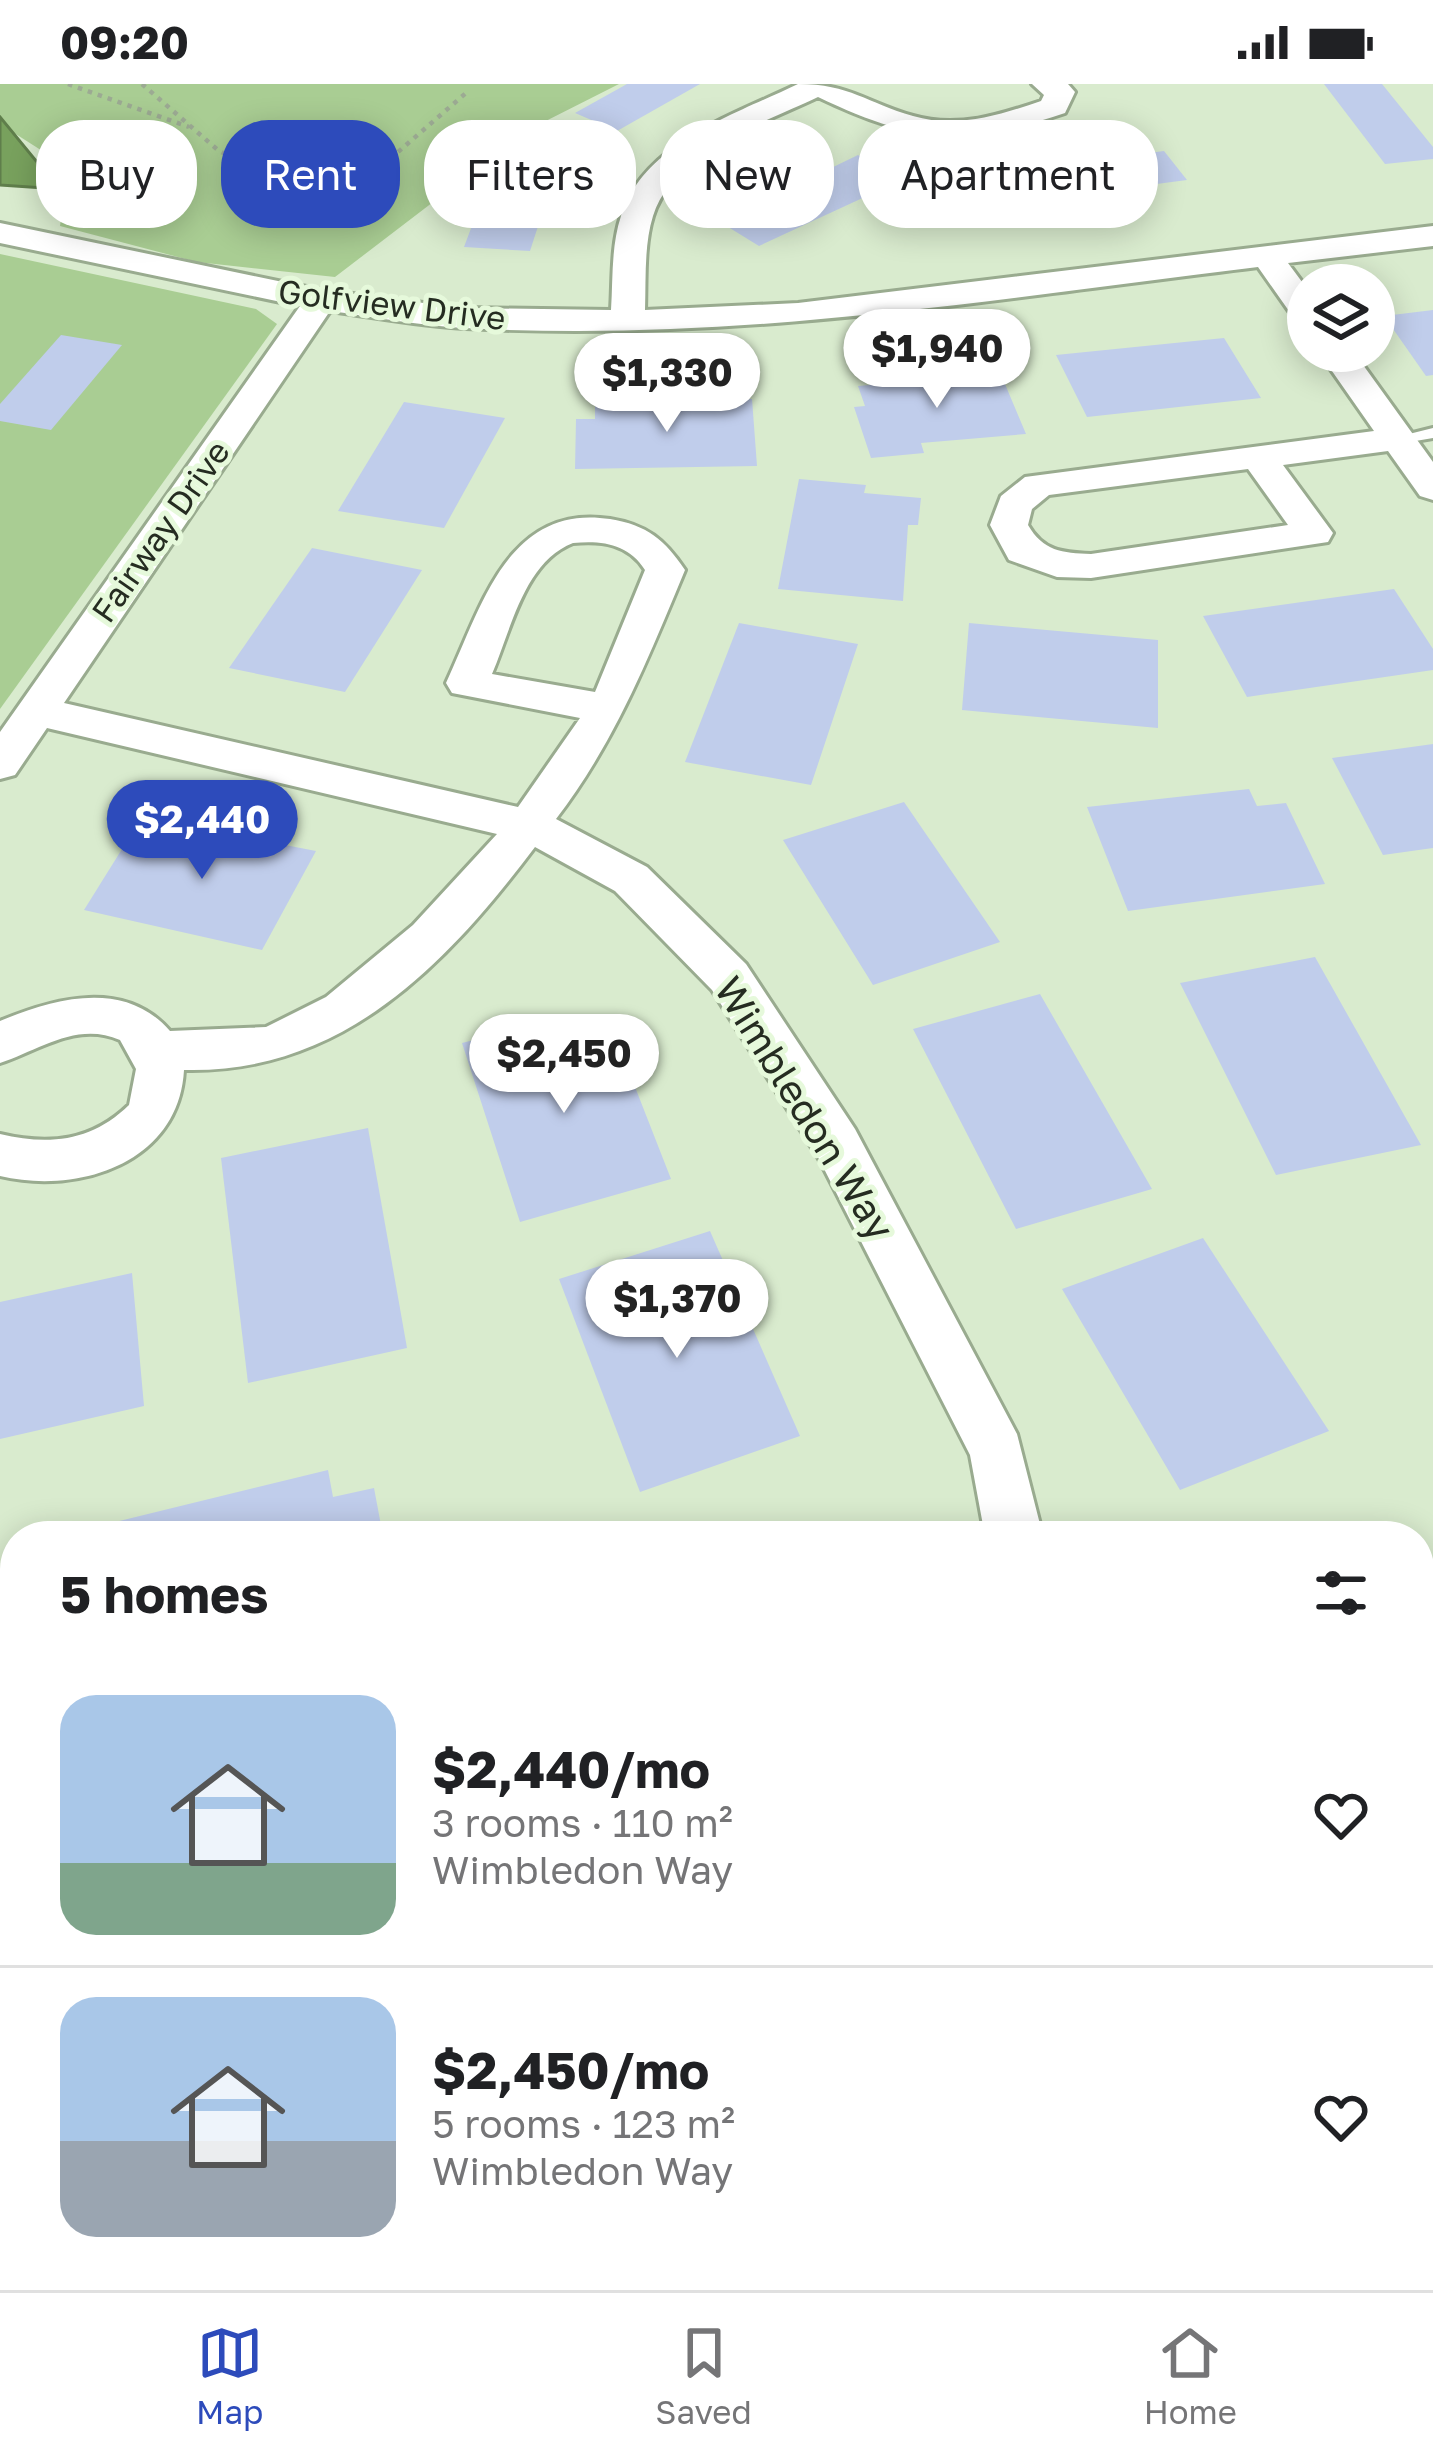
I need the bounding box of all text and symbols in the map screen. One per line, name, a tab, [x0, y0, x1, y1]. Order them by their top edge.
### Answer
text: 09:20	[60, 15, 189, 69]
chip: Buy	[36, 120, 197, 228]
chip: Rent	[221, 120, 400, 228]
chip: Filters	[424, 120, 636, 228]
chip: New	[660, 120, 834, 228]
chip: Apartment	[858, 120, 1158, 228]
map controls	[1287, 264, 1395, 372]
button: layers	[1287, 264, 1395, 372]
street label: Golfview Drive	[276, 271, 508, 337]
pin: $1,940	[839, 309, 1035, 411]
text: $1,940	[870, 324, 1004, 371]
pin: $1,330	[569, 333, 765, 435]
text: $1,330	[601, 348, 733, 395]
street label: Fairway Drive	[83, 433, 237, 629]
pin: $2,440	[104, 780, 300, 882]
text: $2,440	[134, 795, 270, 842]
street label: Wimbledon Way	[705, 968, 905, 1248]
pin: $2,450	[466, 1014, 662, 1116]
text: $2,450	[496, 1029, 632, 1076]
pin: $1,370	[579, 1259, 775, 1361]
text: $1,370	[612, 1274, 742, 1321]
icon: filters	[1308, 1560, 1374, 1626]
text: 5 homes	[60, 1563, 269, 1624]
text: $2,440/mo	[432, 1738, 710, 1799]
icon: home	[156, 1743, 300, 1887]
icon: heart	[1308, 1782, 1374, 1848]
text: 3 rooms · 110 m²	[432, 1799, 733, 1846]
text: Wimbledon Way	[432, 1846, 733, 1893]
text: $2,450/mo	[432, 2039, 709, 2100]
icon: home	[156, 2045, 300, 2189]
icon: heart	[1308, 2084, 1374, 2150]
text: 5 rooms · 123 m²	[432, 2100, 735, 2147]
text: Wimbledon Way	[432, 2147, 733, 2194]
tab: Map	[196, 2320, 263, 2431]
tab: Saved	[655, 2320, 752, 2431]
tab: Home	[1144, 2320, 1237, 2431]

